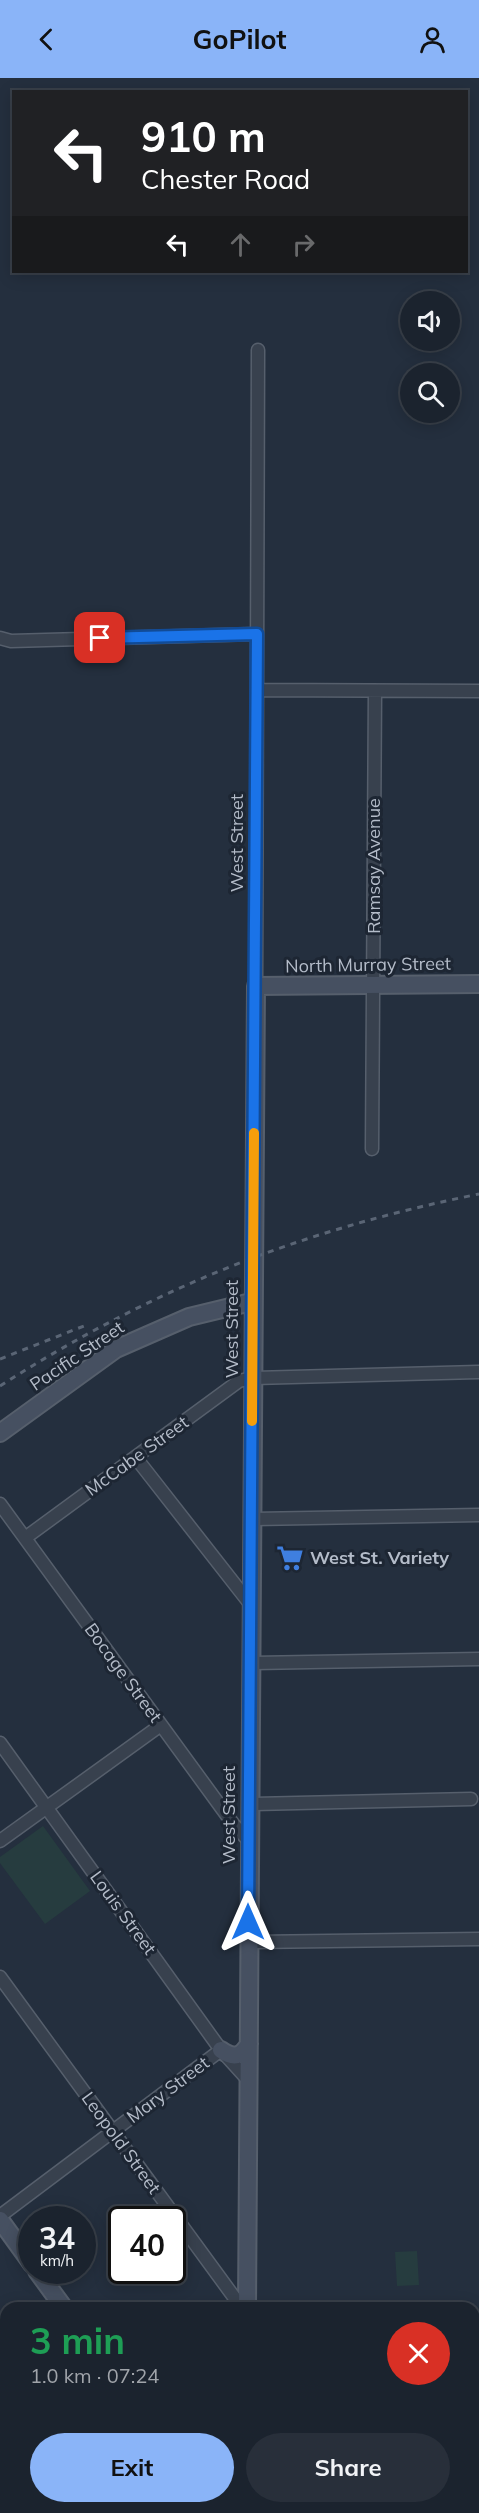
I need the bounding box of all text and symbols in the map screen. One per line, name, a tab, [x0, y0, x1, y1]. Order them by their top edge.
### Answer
text: GoPilot	[192, 22, 287, 56]
icon: back	[30, 23, 63, 56]
icon: person	[416, 23, 449, 56]
text: 910 m	[141, 110, 266, 163]
icon: left	[42, 114, 120, 192]
text: Chester Road	[141, 162, 310, 196]
icon: left	[161, 228, 194, 261]
icon: ahead	[224, 228, 257, 261]
icon: right	[287, 228, 320, 261]
map controls	[400, 291, 460, 423]
button: sound	[400, 291, 460, 351]
button: search	[400, 363, 460, 423]
pin	[74, 612, 125, 663]
icon: arrive	[83, 621, 116, 654]
street label: West Street	[225, 794, 248, 892]
street label: Ramsay Avenue	[362, 798, 385, 934]
street label: North Murray Street	[285, 952, 451, 977]
street label: West Street	[220, 1280, 243, 1378]
street label: Pacific Street	[25, 1316, 128, 1396]
street label: McCabe Street	[80, 1410, 193, 1501]
supermarket icon: West St. Variety	[275, 1543, 305, 1573]
place label: West St. Variety	[310, 1546, 449, 1569]
street label: Bocage Street	[80, 1619, 167, 1727]
street label: West Street	[217, 1766, 240, 1864]
street label: Louis Street	[85, 1866, 162, 1959]
position arrow	[216, 1890, 280, 1954]
street label: Mary Street	[122, 2051, 213, 2128]
street label: Leopold Street	[77, 2087, 166, 2198]
speed limit sign: 40	[108, 2206, 186, 2284]
text: 34	[39, 2219, 75, 2257]
text: km/h	[40, 2251, 74, 2270]
text: 3 min	[30, 2318, 125, 2363]
button: close	[387, 2322, 450, 2385]
text: 1.0 km · 07:24	[30, 2363, 159, 2388]
button: Exit	[30, 2433, 234, 2502]
button: Share	[246, 2433, 450, 2502]

